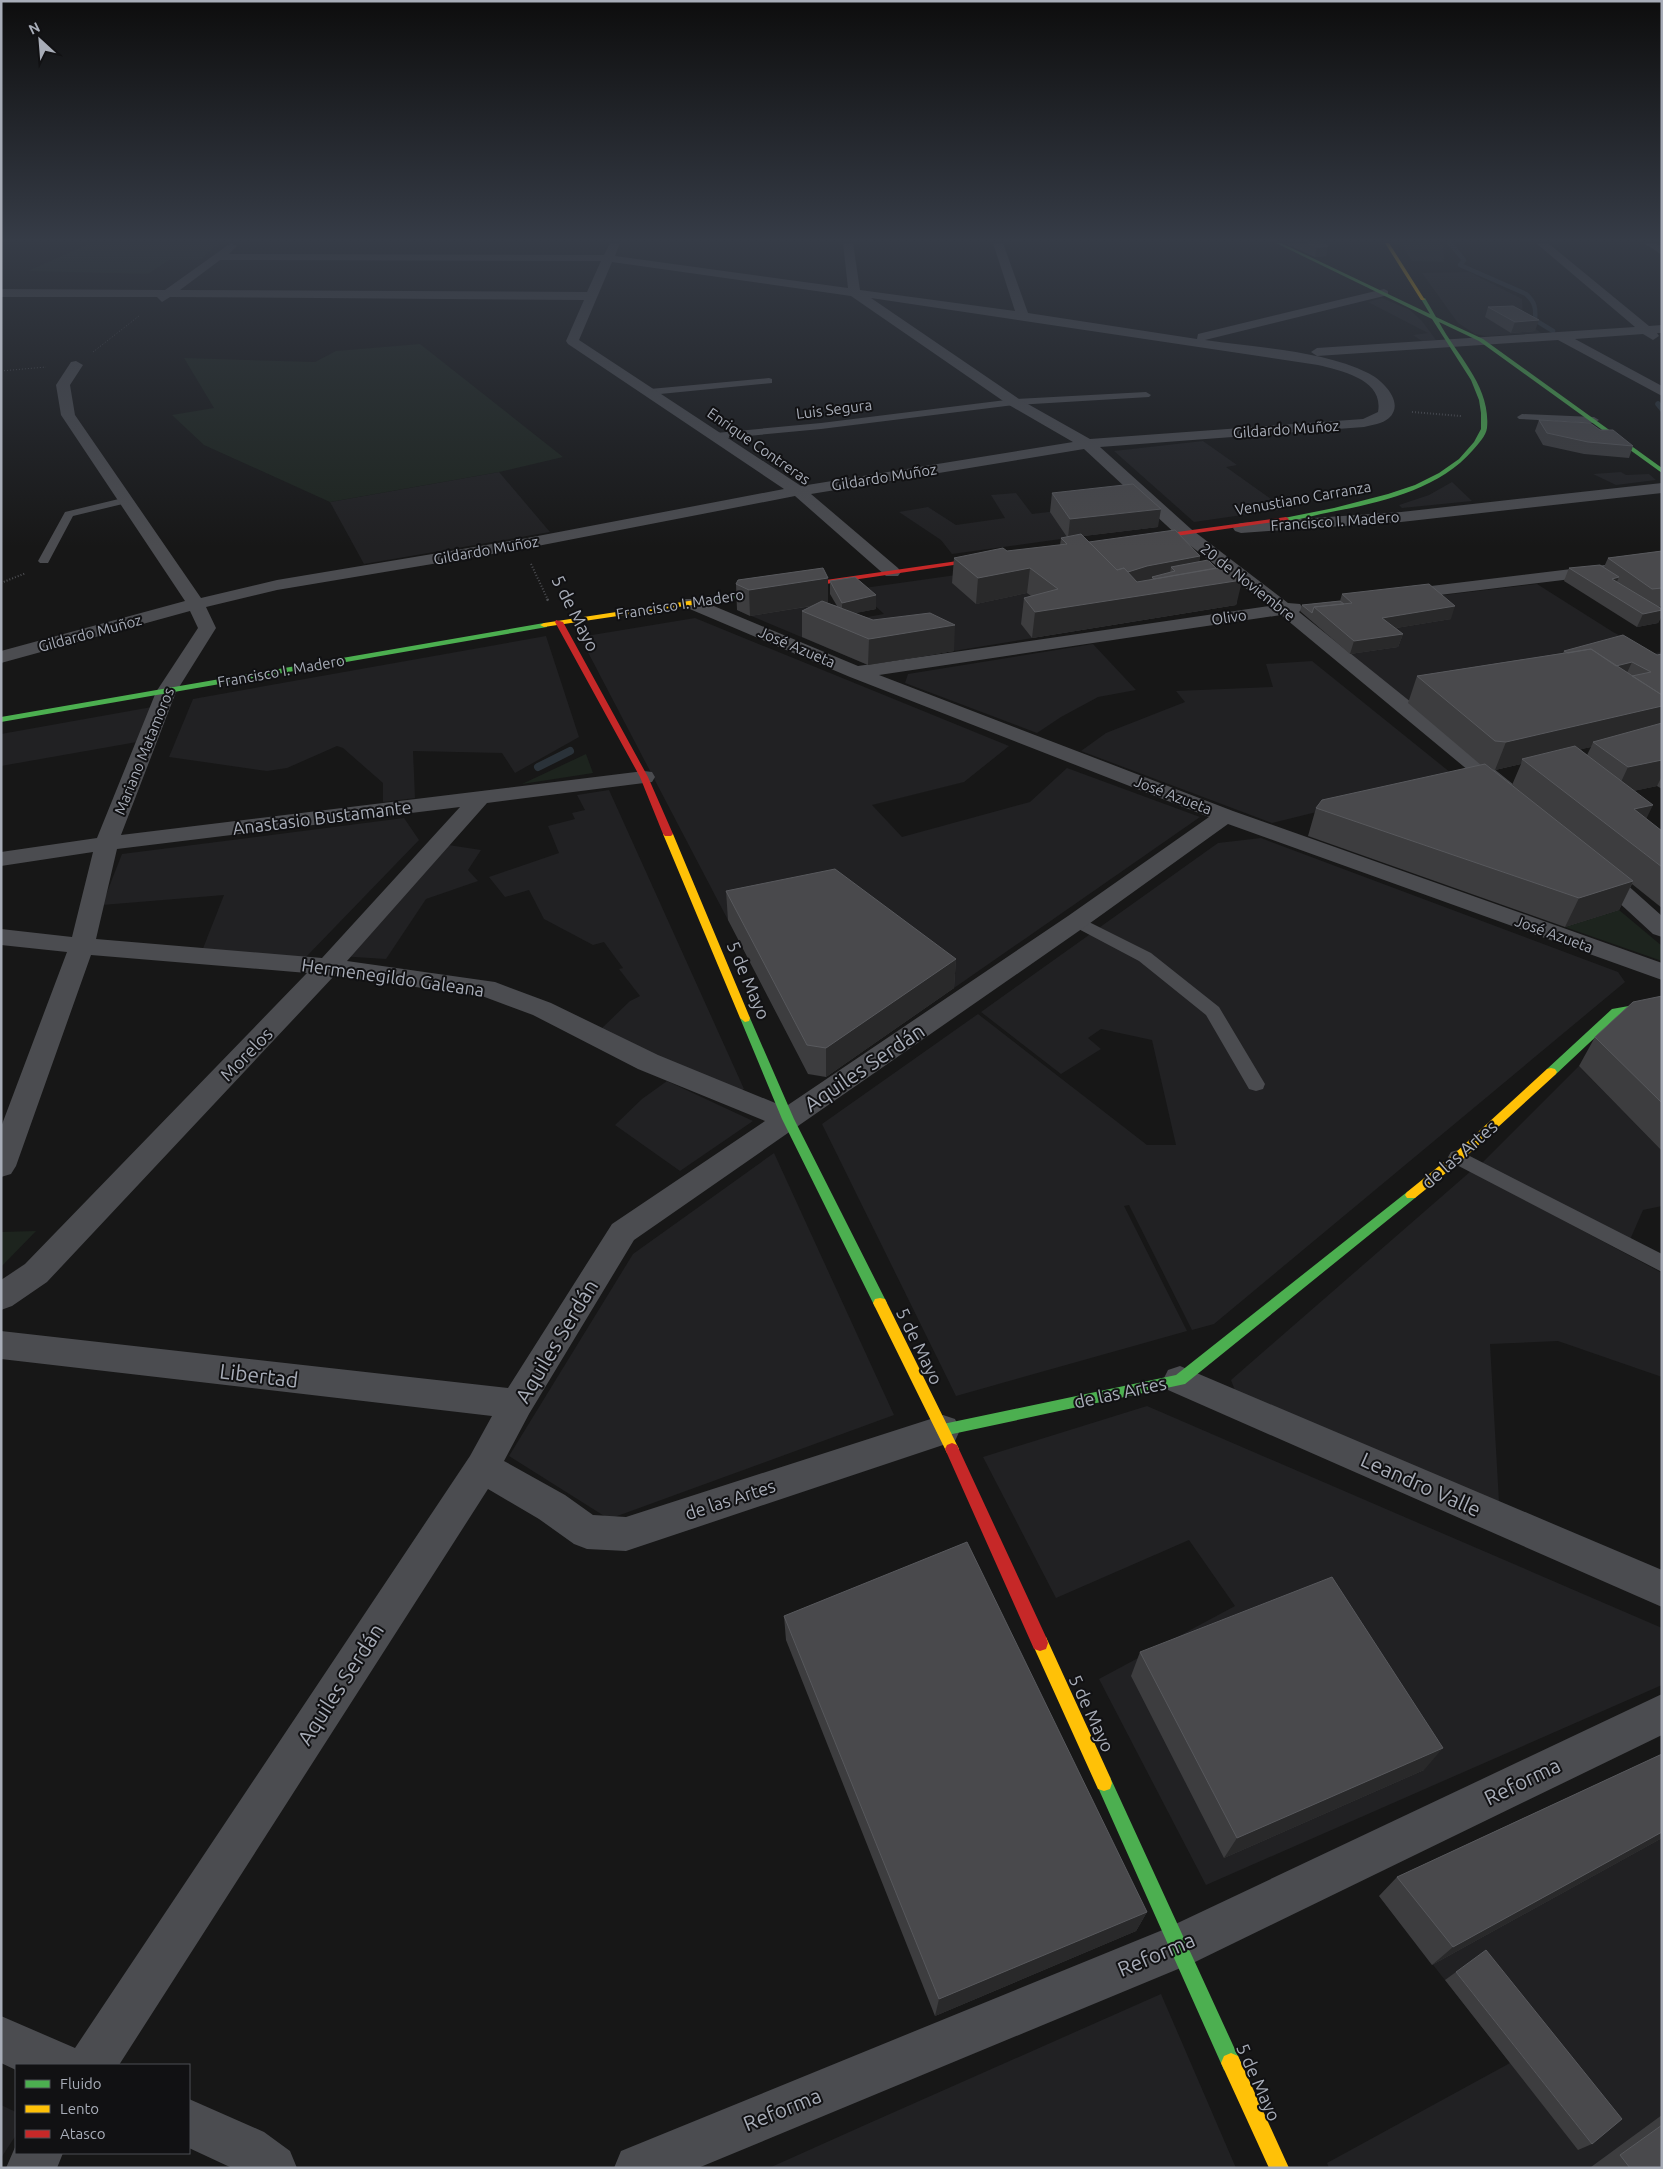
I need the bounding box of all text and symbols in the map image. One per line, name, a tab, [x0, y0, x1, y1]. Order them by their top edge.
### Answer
north arrow	[15, 15, 65, 65]
text: N	[26, 19, 43, 38]
street label: Luis Segura	[795, 396, 873, 422]
street label: Enrique Contreras	[704, 404, 814, 488]
street label: Gildardo Muñoz	[1232, 417, 1340, 441]
street label: Gildardo Muñoz	[830, 460, 938, 494]
street label: Venustiano Carranza	[1234, 478, 1372, 518]
street label: Francisco I. Madero	[1270, 508, 1400, 534]
street label: Gildardo Muñoz	[432, 532, 540, 568]
street label: 20 de Noviembre	[1197, 540, 1299, 624]
street label: 5 de Mayo	[548, 572, 604, 654]
street label: Francisco I. Madero	[615, 586, 745, 622]
street label: Olivo	[1210, 606, 1248, 628]
street label: Gildardo Muñoz	[36, 611, 144, 655]
street label: José Azueta	[756, 623, 838, 671]
street label: Francisco I. Madero	[216, 651, 346, 691]
street label: Mariano Matamoros	[111, 685, 177, 817]
street label: José Azueta	[1132, 772, 1214, 818]
street label: Anastasio Bustamante	[231, 796, 413, 838]
street label: José Azueta	[1513, 912, 1595, 956]
street label: 5 de Mayo	[724, 938, 774, 1022]
street label: Hermenegildo Galeana	[300, 954, 486, 1000]
street label: Aquiles Serdán	[799, 1018, 929, 1116]
street label: Morelos	[216, 1023, 276, 1085]
street label: de las Artes	[1417, 1116, 1501, 1192]
street label: Aquiles Serdán	[510, 1275, 602, 1407]
street label: 5 de Mayo	[893, 1304, 947, 1388]
street label: Libertad	[218, 1358, 300, 1392]
street label: de las Artes	[1072, 1372, 1168, 1412]
street label: Leandro Valle	[1357, 1447, 1485, 1521]
street label: de las Artes	[682, 1475, 778, 1523]
street label: Aquiles Serdán	[292, 1619, 388, 1749]
street label: 5 de Mayo	[1065, 1671, 1119, 1755]
street label: Reforma	[1480, 1752, 1564, 1810]
street label: Reforma	[1114, 1927, 1198, 1981]
street label: 5 de Mayo	[1233, 2040, 1285, 2124]
legend	[15, 2064, 190, 2154]
text: Fluido	[60, 2075, 102, 2092]
street label: Reforma	[740, 2083, 824, 2135]
text: Lento	[60, 2100, 99, 2117]
text: Atasco	[60, 2125, 106, 2142]

